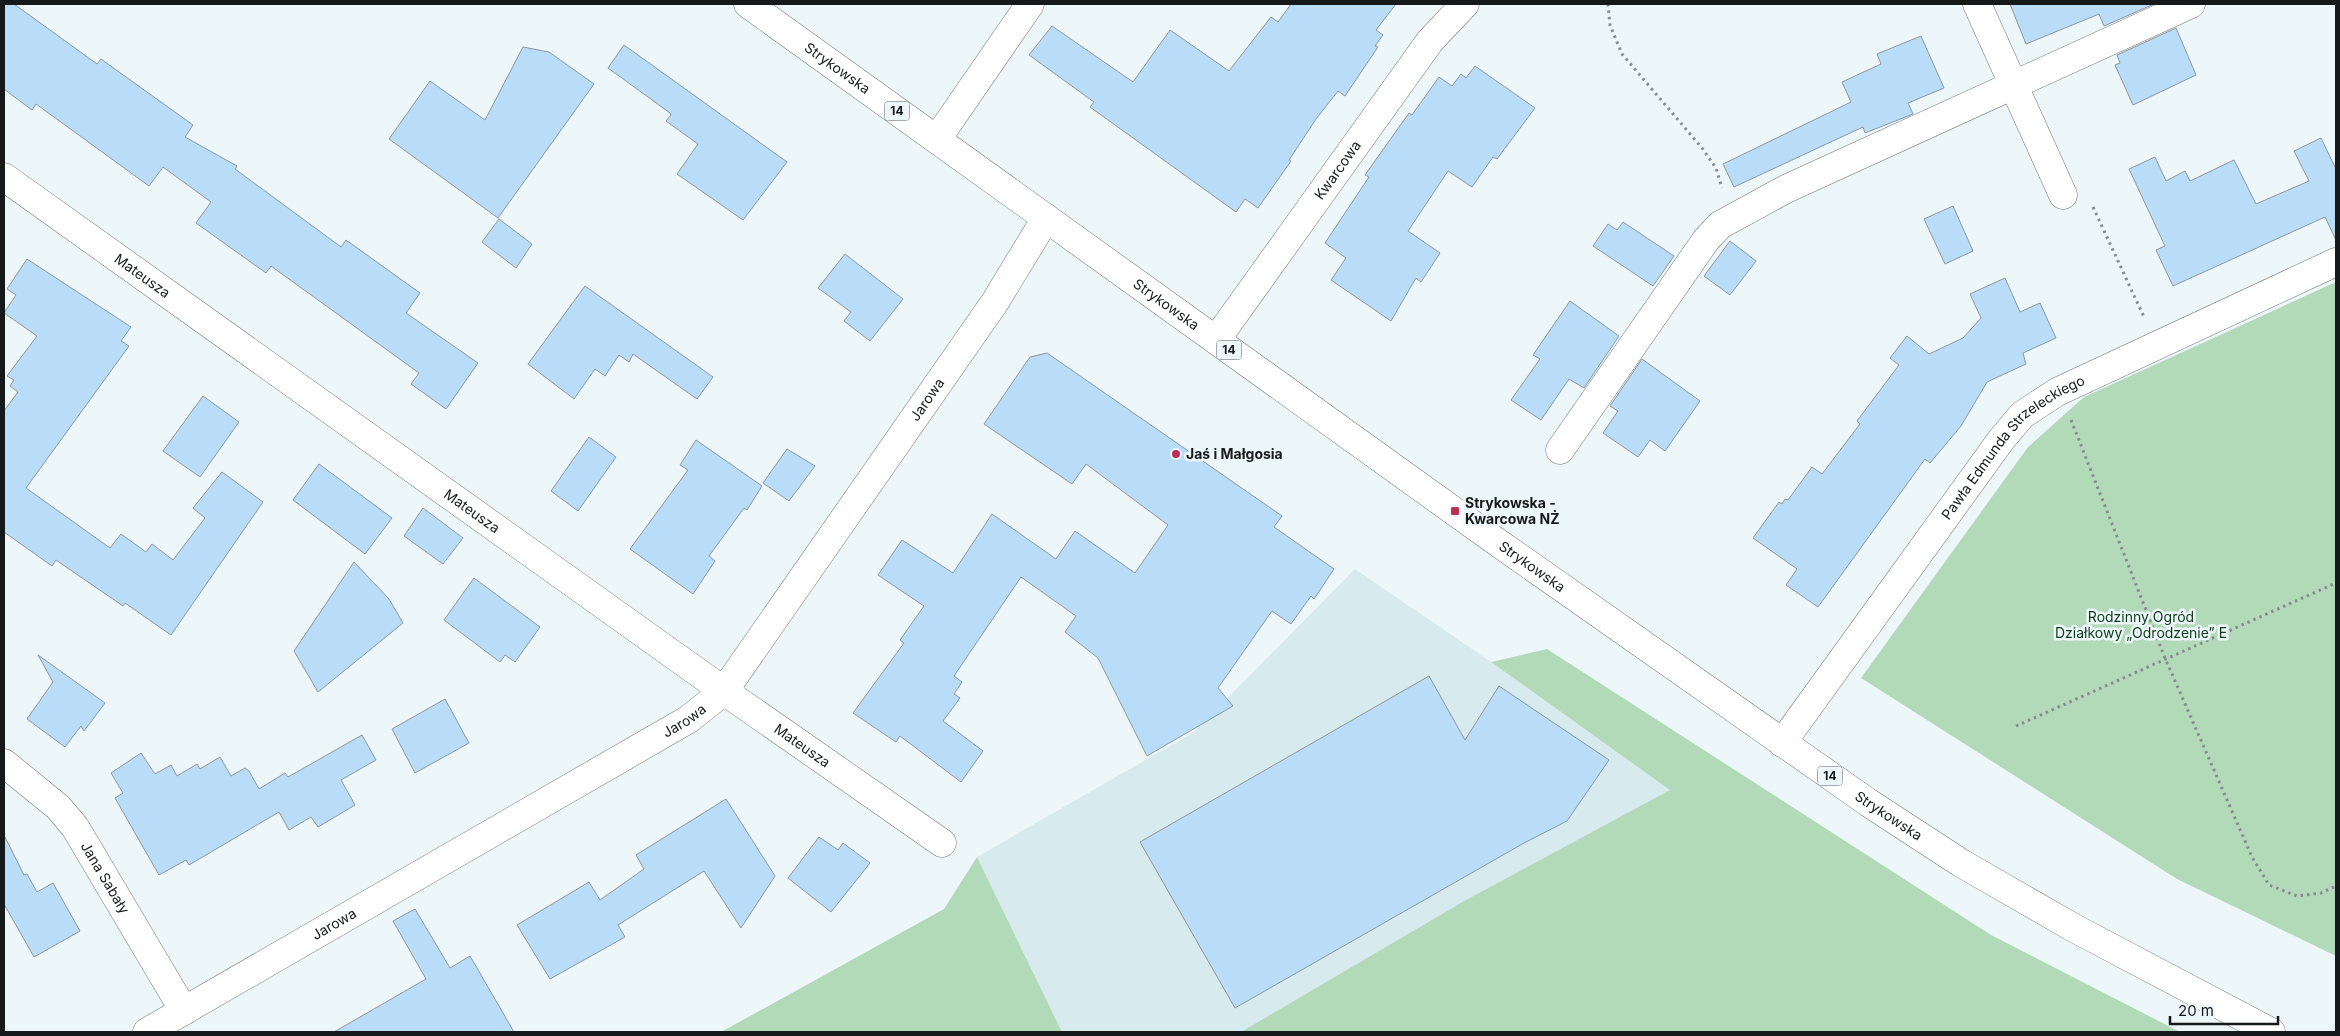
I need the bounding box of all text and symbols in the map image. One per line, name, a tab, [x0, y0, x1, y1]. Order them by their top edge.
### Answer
street label: Strykowska	[801, 38, 874, 97]
road number: 14	[884, 102, 910, 120]
street label: Kwarcowa	[1310, 137, 1364, 203]
street label: Mateusza	[111, 250, 174, 301]
street label: Strykowska	[1130, 275, 1203, 333]
road number: 14	[1216, 340, 1242, 360]
street label: Pawła Edmunda Strzeleckiego	[1938, 371, 2087, 522]
street label: Jarowa	[906, 374, 947, 424]
place label: Jaś i Małgosia	[1186, 445, 1283, 462]
marker: Jaś i Małgosia	[1170, 448, 1182, 460]
street label: Mateusza	[441, 485, 503, 536]
place label: Strykowska - Kwarcowa NŻ	[1465, 494, 1559, 527]
marker: Strykowska - Kwarcowa NŻ	[1449, 505, 1461, 517]
street label: Strykowska	[1496, 537, 1569, 595]
park label: Rodzinny Ogród Działkowy „Odrodzenie” E	[2055, 608, 2227, 641]
street label: Jarowa	[659, 700, 709, 740]
street label: Mateusza	[771, 720, 834, 771]
road number: 14	[1818, 766, 1842, 786]
street label: Strykowska	[1852, 787, 1926, 843]
street label: Jana Sabały	[78, 839, 134, 917]
street label: Jarowa	[309, 904, 359, 943]
scale bar	[2170, 994, 2278, 1026]
text: 20 m	[2178, 1001, 2214, 1020]

